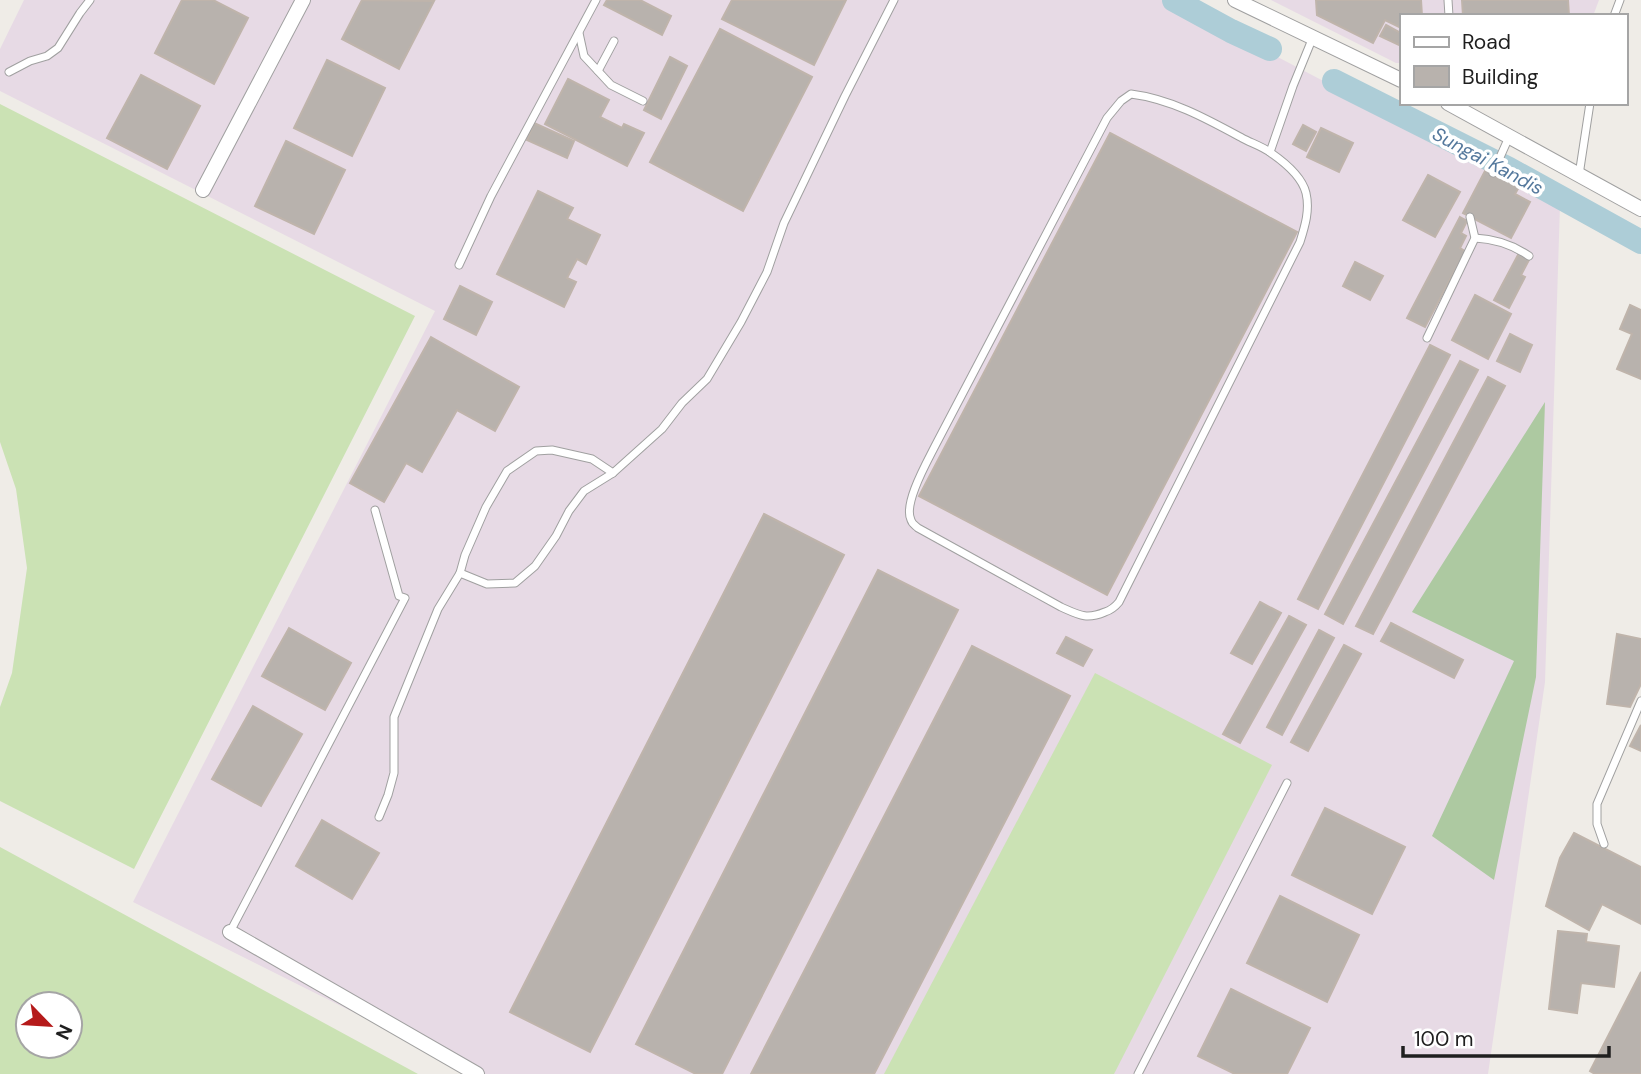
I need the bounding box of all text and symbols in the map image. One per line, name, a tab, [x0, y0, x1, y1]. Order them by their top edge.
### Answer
legend	[1400, 14, 1627, 105]
text: Road	[1462, 28, 1511, 56]
text: Building	[1462, 63, 1539, 91]
water label: Sungai Kandis	[1428, 121, 1548, 201]
north arrow	[14, 990, 84, 1060]
scale bar	[1403, 1014, 1610, 1058]
text: N	[50, 1020, 78, 1044]
text: 100 m	[1414, 1025, 1474, 1053]

